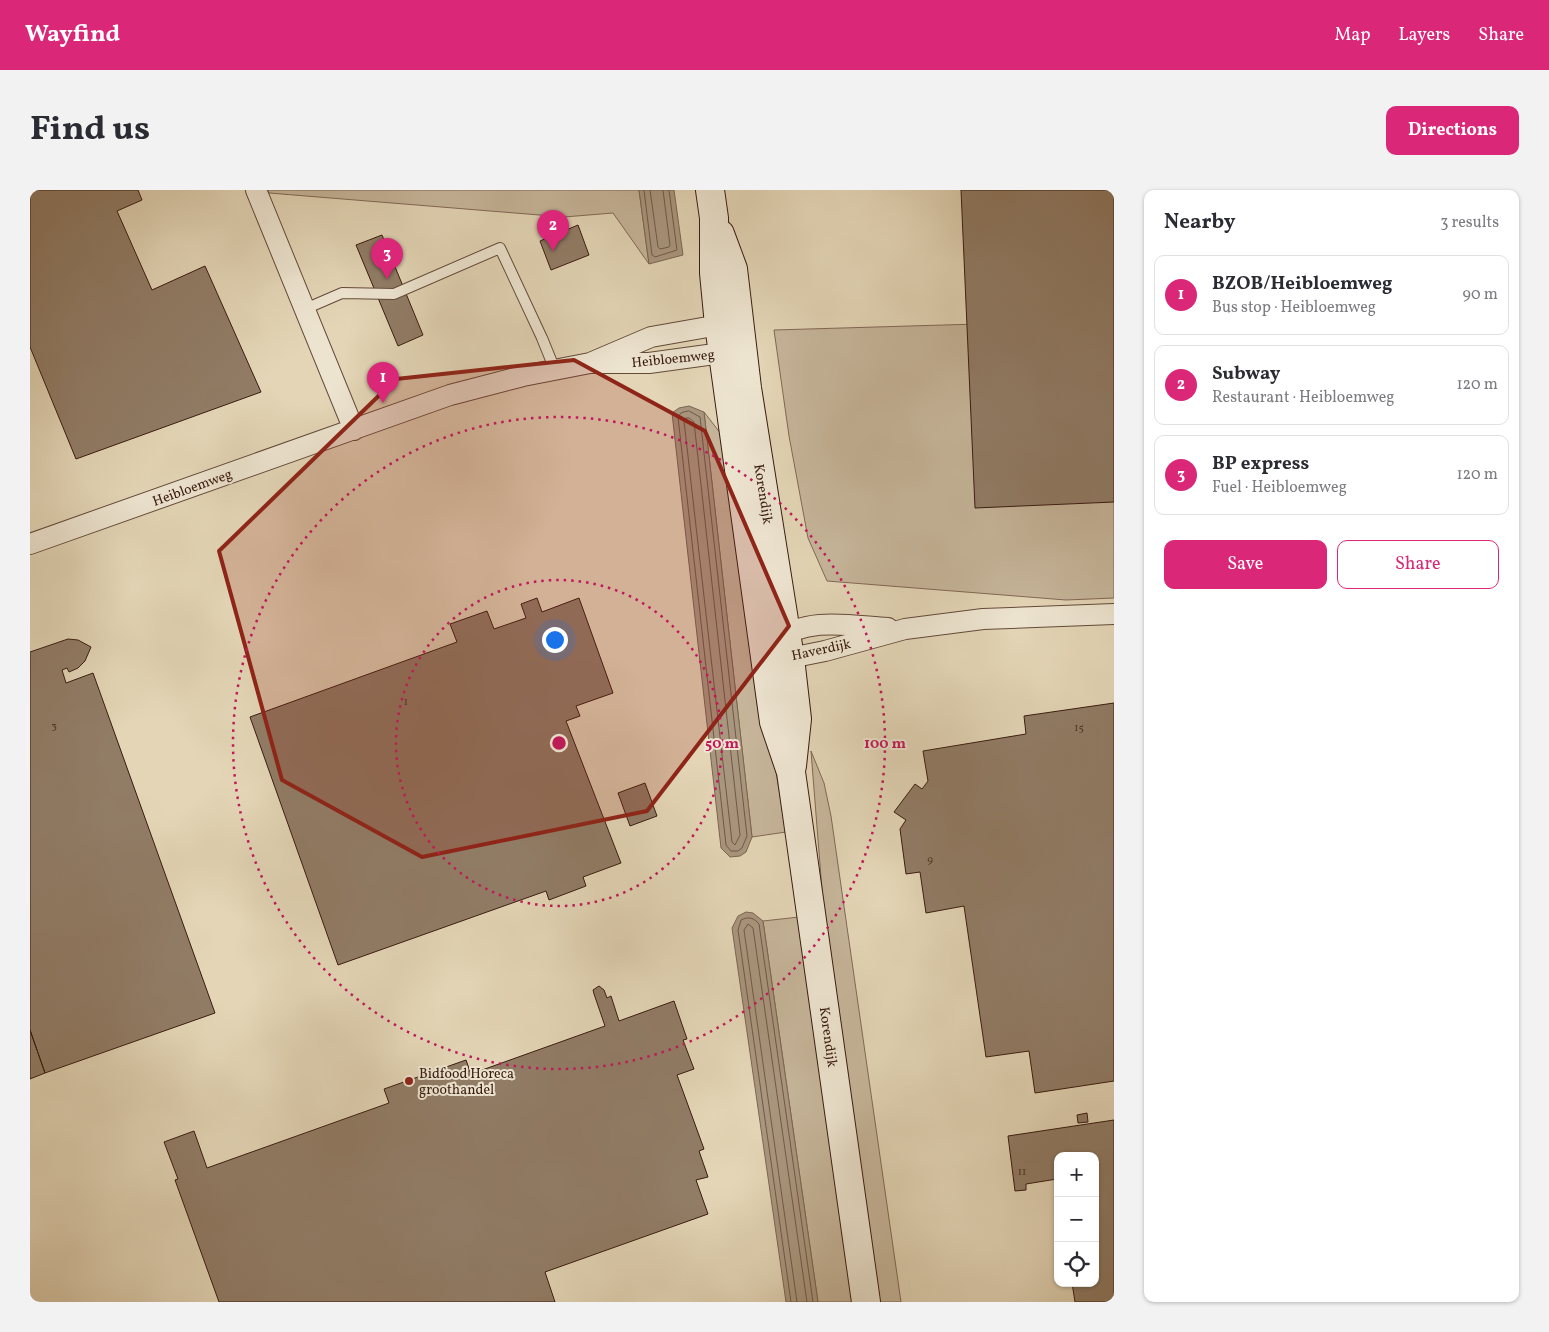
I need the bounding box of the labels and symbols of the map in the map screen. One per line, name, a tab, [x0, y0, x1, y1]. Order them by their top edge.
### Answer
pin: 2	[537, 210, 569, 251]
pin: 3	[371, 238, 403, 279]
street label: Heibloemweg	[631, 346, 716, 373]
pin: 1	[367, 362, 399, 403]
street label: Korendijk	[748, 463, 777, 526]
street label: Heibloemweg	[150, 465, 235, 512]
your location	[542, 627, 568, 653]
street label: Haverdijk	[790, 635, 853, 666]
house number: 1	[404, 695, 408, 710]
house number: 3	[51, 719, 57, 734]
house number: 15	[1074, 721, 1084, 736]
centre of rings	[550, 734, 568, 752]
text: 50 m	[705, 734, 739, 755]
text: 100 m	[864, 734, 907, 755]
house number: 9	[927, 853, 933, 868]
street label: Korendijk	[814, 1006, 841, 1069]
place label: Bidfood Horeca groothandel	[419, 1065, 514, 1100]
marker: Bidfood Horeca groothandel	[403, 1075, 415, 1087]
house number: 11	[1018, 1165, 1026, 1180]

